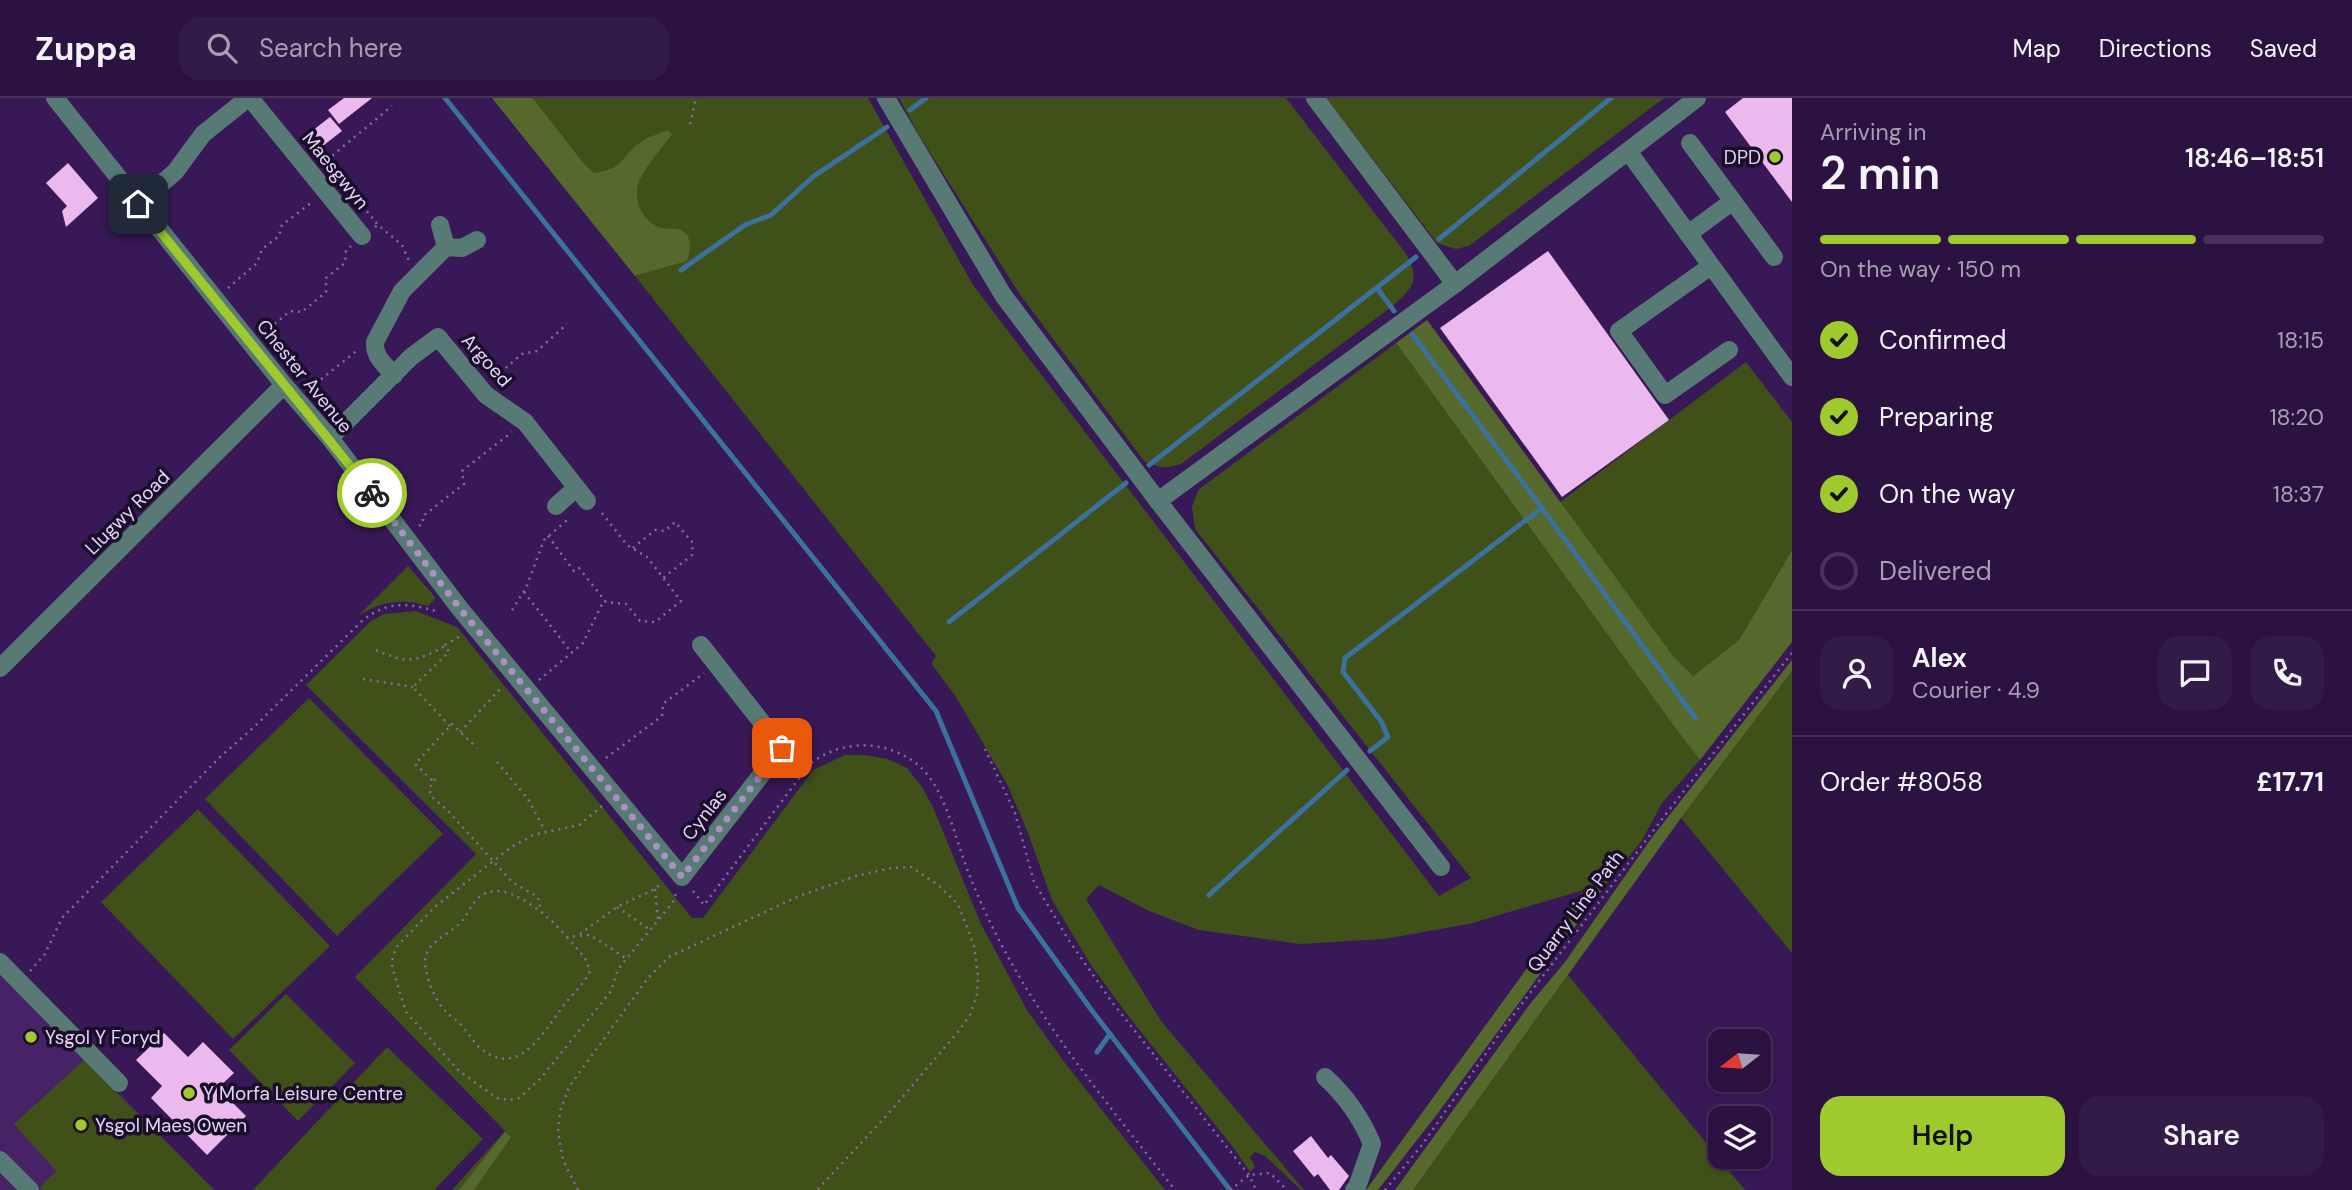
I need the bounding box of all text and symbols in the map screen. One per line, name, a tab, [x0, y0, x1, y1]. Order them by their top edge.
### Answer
search box	[179, 17, 669, 80]
text: Zuppa	[35, 27, 137, 70]
icon: search	[203, 29, 241, 67]
text: Search here	[259, 31, 402, 65]
text: Map	[2013, 33, 2061, 64]
text: Directions	[2099, 33, 2212, 64]
text: Saved	[2250, 33, 2317, 64]
text: Arriving in	[1820, 117, 1926, 147]
street label: Maesgwyn	[297, 126, 375, 214]
text: 18:46–18:51	[2185, 141, 2324, 175]
text: 2 min	[1820, 143, 1940, 203]
place label: DPD	[1724, 145, 1761, 170]
marker: DPD	[1767, 149, 1783, 165]
pin	[108, 174, 168, 234]
icon: home	[119, 185, 157, 223]
text: On the way · 150 m	[1820, 254, 2021, 284]
street label: Chester Avenue	[251, 314, 358, 438]
icon: check	[1820, 321, 1858, 359]
text: Confirmed	[1879, 323, 2006, 357]
text: 18:15	[2277, 325, 2324, 355]
street label: Argoed	[456, 328, 517, 392]
icon: check	[1820, 398, 1858, 436]
text: Preparing	[1879, 400, 1994, 434]
text: 18:20	[2269, 402, 2324, 432]
courier	[337, 458, 407, 528]
street label: Llugwy Road	[80, 465, 175, 560]
icon: bike	[353, 474, 391, 512]
icon: check	[1820, 475, 1858, 513]
text: On the way	[1879, 477, 2015, 511]
text: 18:37	[2273, 479, 2324, 509]
text: Delivered	[1879, 554, 1992, 588]
button: person	[1820, 636, 1894, 710]
button: chat	[2158, 636, 2232, 710]
button: phone	[2250, 636, 2324, 710]
text: Alex	[1912, 641, 1967, 675]
text: Courier · 4.9	[1912, 675, 2040, 705]
pin	[752, 718, 812, 778]
icon: bag	[763, 729, 801, 767]
text: Order #8058	[1820, 765, 1983, 799]
text: £17.71	[2256, 765, 2324, 799]
street label: Cynlas	[676, 783, 732, 845]
street label: Quarry Line Path	[1521, 845, 1629, 977]
place label: Ysgol Y Foryd	[45, 1025, 161, 1050]
marker: Ysgol Y Foryd	[23, 1029, 39, 1045]
north arrow	[1708, 1029, 1771, 1092]
map controls	[1708, 1029, 1771, 1169]
place label: Y Morfa Leisure Centre	[203, 1081, 403, 1106]
marker: Y Morfa Leisure Centre	[181, 1085, 197, 1101]
button: Help	[1820, 1096, 2065, 1176]
button: Share	[2079, 1096, 2324, 1176]
button: layers	[1708, 1106, 1771, 1169]
place label: Ysgol Maes Owen	[95, 1113, 247, 1138]
marker: Ysgol Maes Owen	[73, 1117, 89, 1133]

